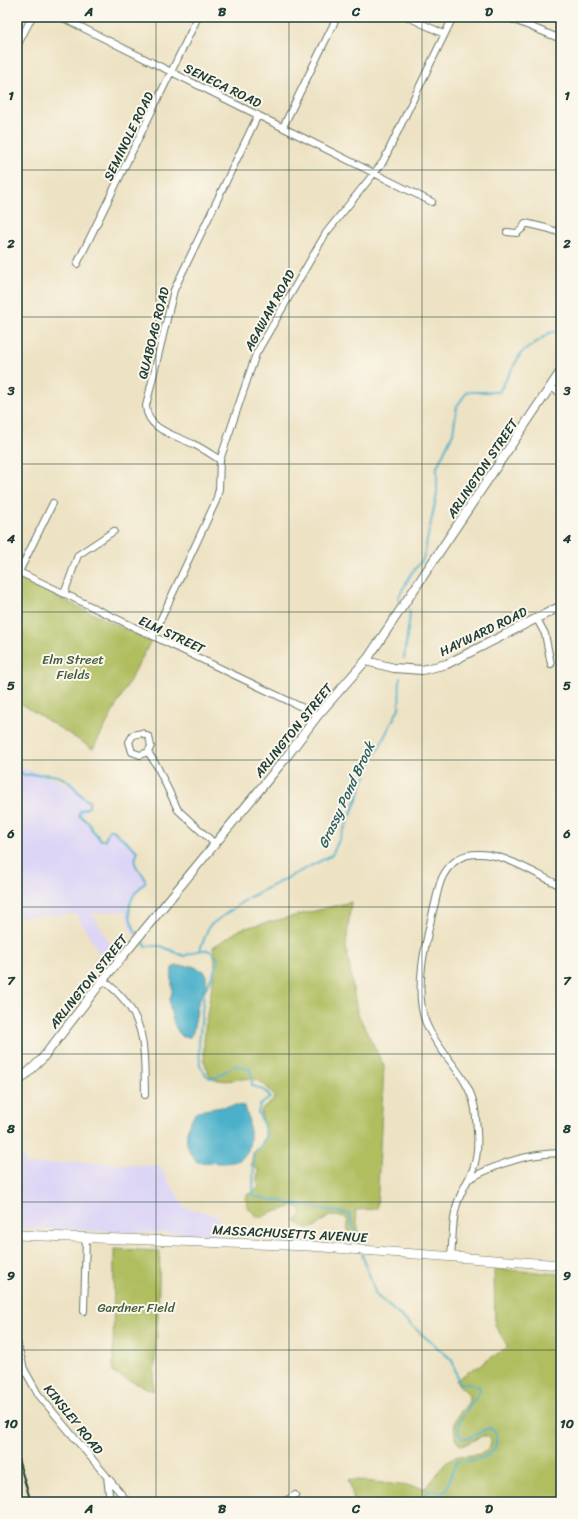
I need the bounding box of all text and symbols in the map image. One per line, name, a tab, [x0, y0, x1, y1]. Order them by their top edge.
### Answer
text: A	[84, 0, 93, 23]
text: B	[218, 0, 227, 23]
text: C	[351, 0, 361, 23]
text: D	[485, 0, 493, 23]
street label: SENECA ROAD	[180, 57, 266, 114]
text: 1	[8, 84, 14, 107]
text: 1	[564, 84, 570, 107]
street label: SEMINOLE ROAD	[97, 87, 160, 185]
text: 2	[6, 232, 15, 255]
text: 2	[562, 232, 571, 255]
street label: AGAWAM ROAD	[237, 265, 301, 356]
street label: QUABOAG ROAD	[131, 284, 176, 382]
text: 3	[6, 379, 15, 402]
text: 3	[562, 379, 571, 402]
street label: ARLINGTON STREET	[440, 413, 525, 524]
text: 4	[6, 527, 16, 550]
text: 4	[562, 527, 572, 550]
street label: HAYWARD ROAD	[435, 600, 531, 663]
street label: ELM STREET	[135, 609, 210, 660]
park label: Elm Street Fields	[42, 648, 104, 686]
text: 5	[7, 674, 15, 697]
text: 5	[563, 674, 571, 697]
street label: ARLINGTON STREET	[247, 677, 339, 783]
water label: Grassy Pond Brook	[311, 736, 383, 853]
text: 6	[6, 822, 15, 845]
text: 6	[562, 822, 571, 845]
street label: ARLINGTON STREET	[42, 928, 134, 1034]
text: 7	[7, 969, 16, 992]
text: 7	[563, 969, 572, 992]
text: 8	[6, 1117, 15, 1140]
text: 8	[562, 1117, 571, 1140]
street label: MASSACHUSETTS AVENUE	[212, 1218, 369, 1249]
text: 9	[7, 1264, 15, 1287]
text: 9	[563, 1264, 571, 1287]
park label: Gardner Field	[97, 1296, 176, 1319]
street label: KINSLEY ROAD	[38, 1379, 110, 1460]
text: 10	[4, 1412, 18, 1435]
text: 10	[560, 1412, 574, 1435]
text: A	[84, 1497, 93, 1519]
text: B	[218, 1497, 227, 1519]
text: C	[351, 1497, 361, 1519]
text: D	[485, 1497, 493, 1519]

